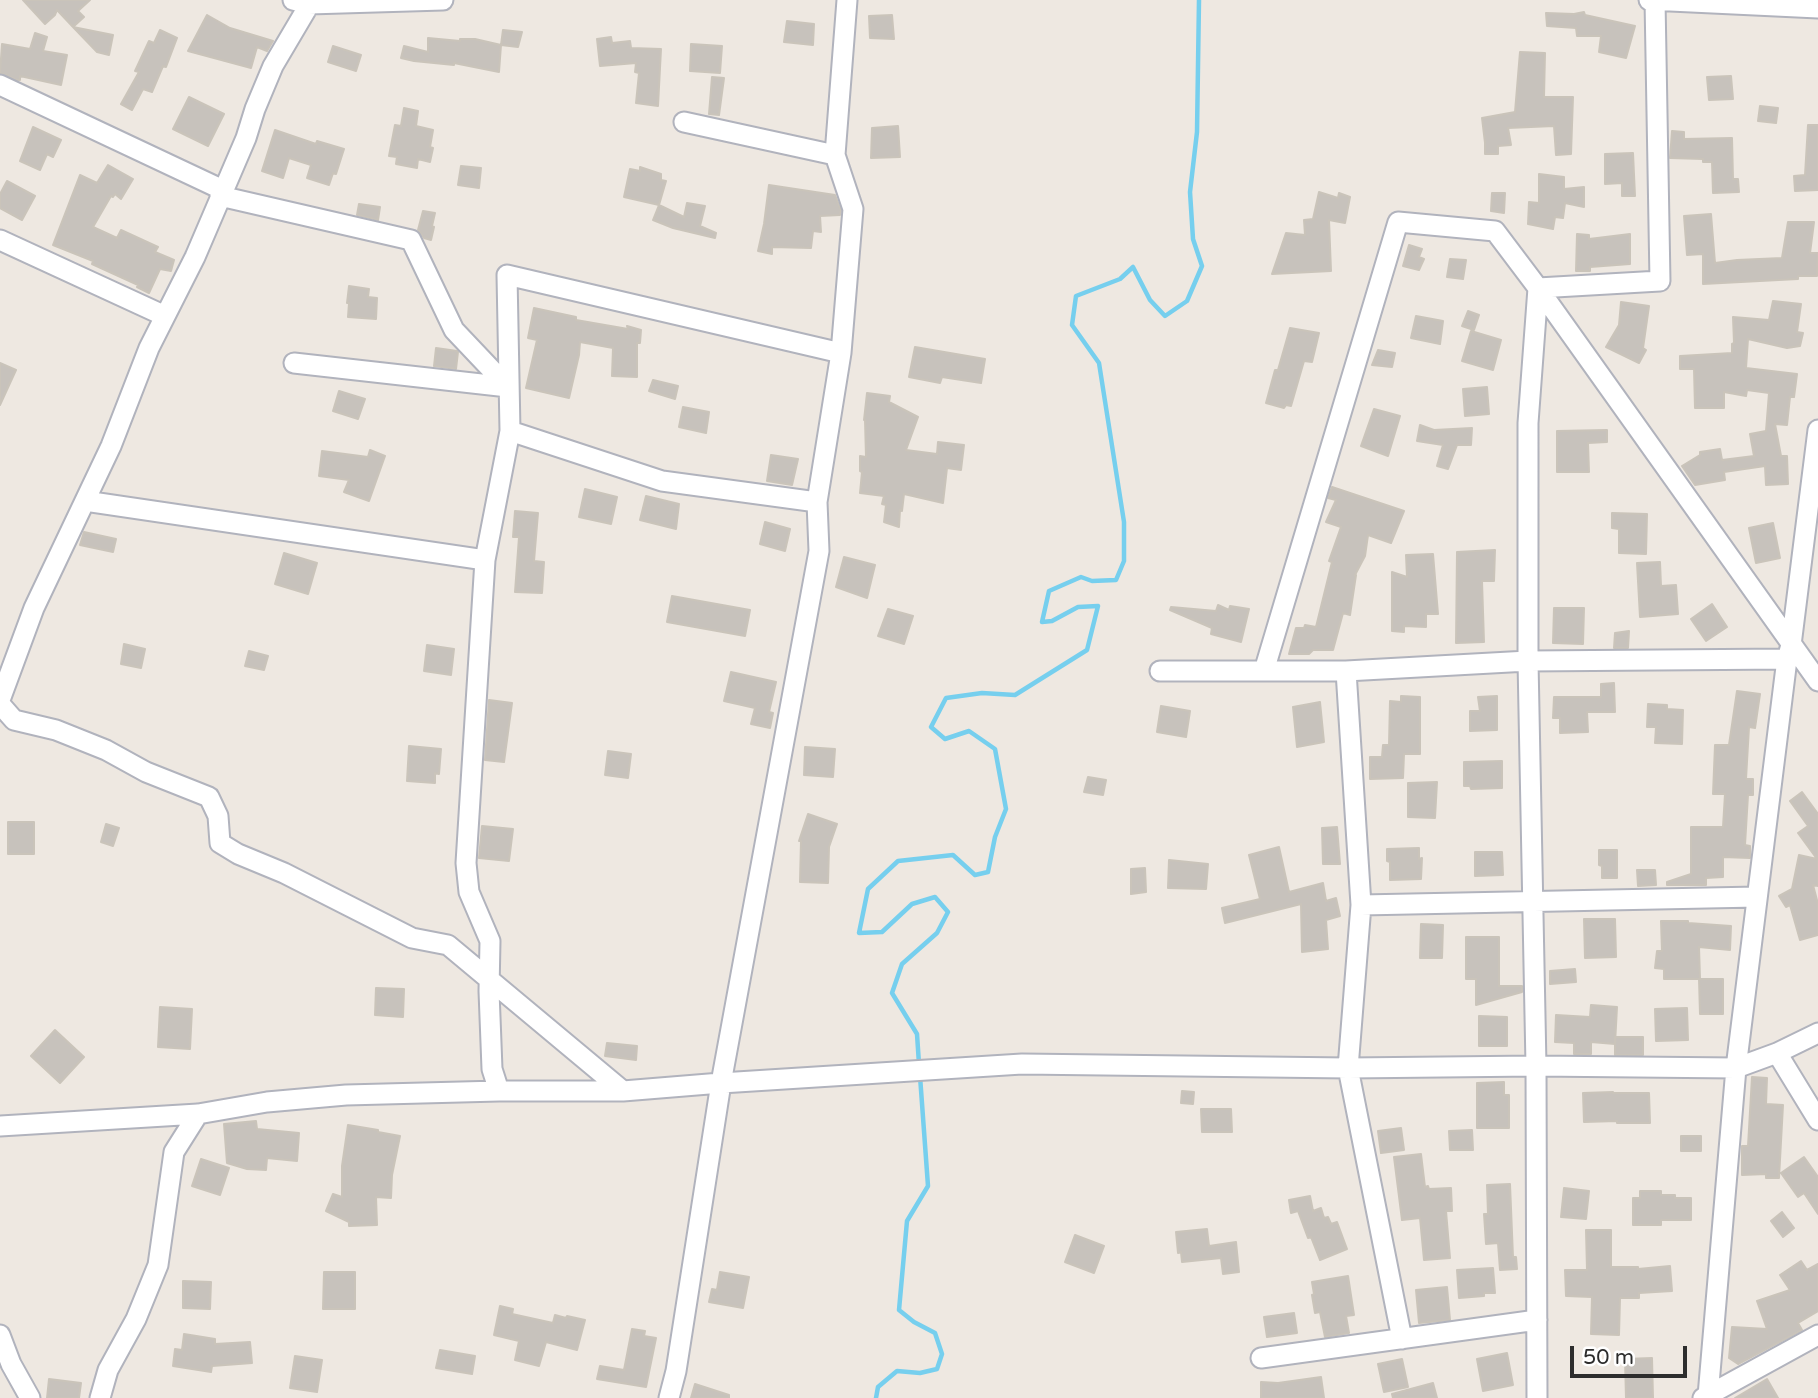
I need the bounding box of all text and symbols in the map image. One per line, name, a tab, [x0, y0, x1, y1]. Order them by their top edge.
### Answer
scale bar	[1573, 1332, 1690, 1376]
text: 50 m	[1583, 1345, 1634, 1370]

